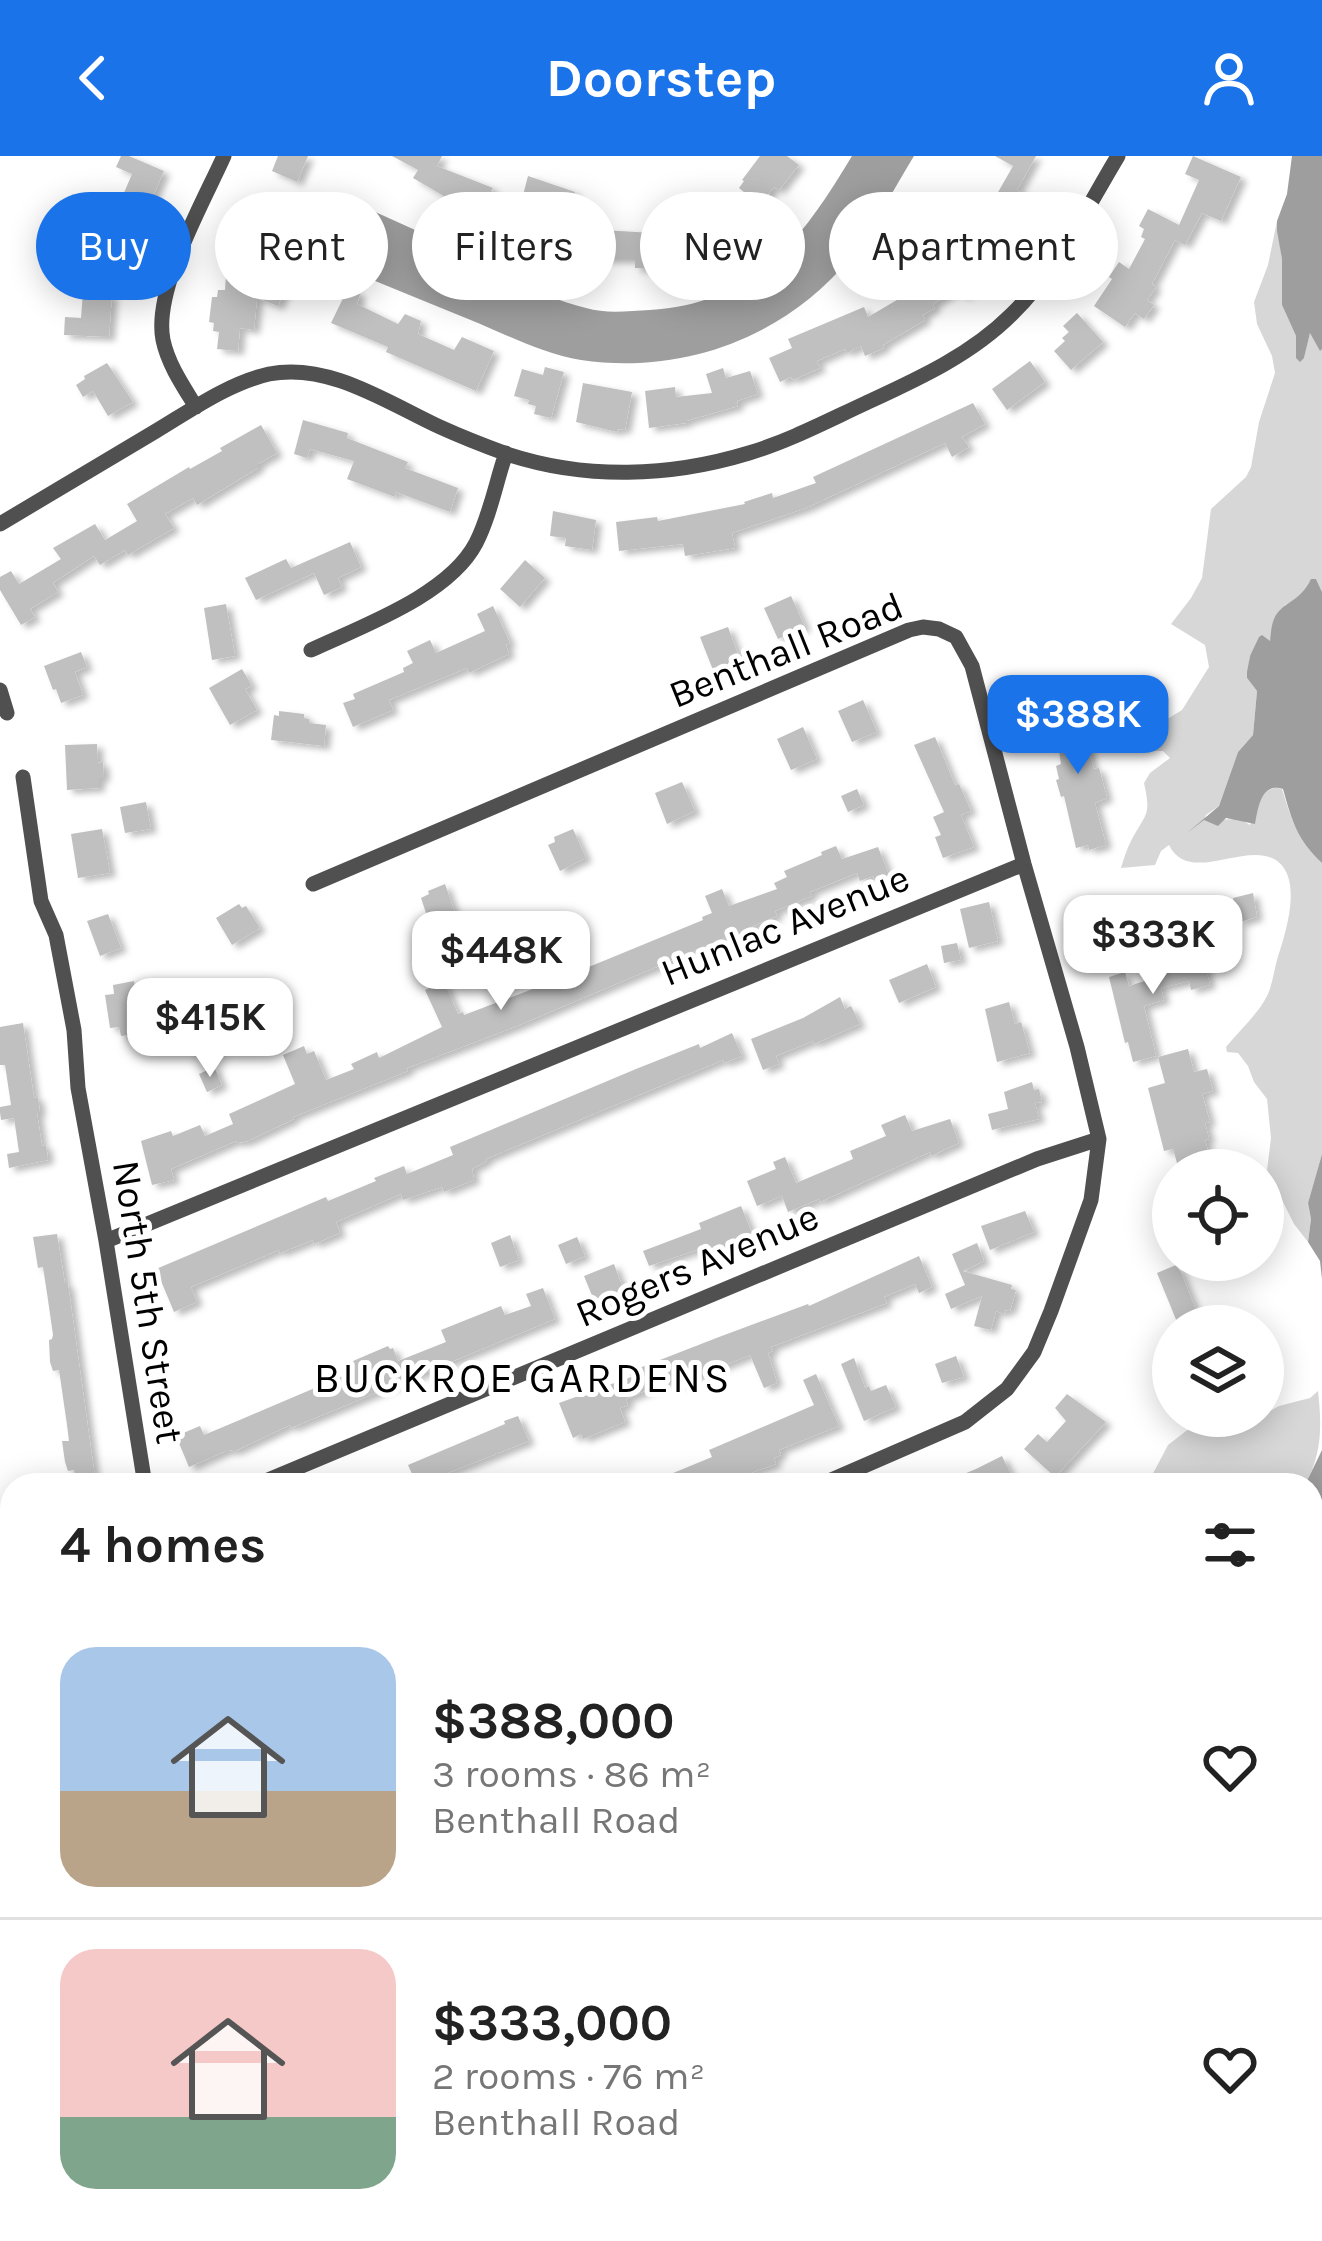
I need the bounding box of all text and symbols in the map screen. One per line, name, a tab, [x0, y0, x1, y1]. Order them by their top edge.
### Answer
icon: back	[60, 45, 126, 111]
icon: person	[1196, 45, 1262, 111]
text: Doorstep	[546, 46, 776, 110]
chip: Buy	[36, 192, 191, 300]
chip: Rent	[215, 192, 388, 300]
chip: Filters	[412, 192, 616, 300]
chip: New	[640, 192, 805, 300]
chip: Apartment	[829, 192, 1118, 300]
street label: Benthall Road	[662, 582, 910, 718]
pin: $388K	[994, 675, 1162, 777]
text: $388K	[1014, 691, 1142, 737]
street label: Hunlac Avenue	[654, 854, 916, 996]
pin: $333K	[1069, 895, 1237, 997]
pin: $448K	[417, 911, 585, 1013]
text: $333K	[1090, 911, 1216, 957]
text: $448K	[439, 927, 563, 973]
pin: $415K	[126, 978, 294, 1080]
text: $415K	[154, 994, 266, 1040]
map controls	[1152, 1149, 1284, 1437]
button: locate	[1152, 1149, 1284, 1281]
street label: North 5th Street	[103, 1157, 193, 1447]
street label: Rogers Avenue	[569, 1193, 825, 1337]
button: layers	[1152, 1305, 1284, 1437]
district label: BUCKROE GARDENS	[314, 1353, 732, 1403]
icon: filters	[1197, 1512, 1263, 1578]
text: 4 homes	[60, 1515, 266, 1575]
text: $388,000	[432, 1691, 674, 1751]
icon: home	[156, 1695, 300, 1839]
icon: heart	[1197, 1734, 1263, 1800]
text: 3 rooms · 86 m²	[432, 1751, 711, 1797]
text: Benthall Road	[432, 1797, 680, 1843]
text: $333,000	[432, 1993, 672, 2053]
icon: home	[156, 1997, 300, 2141]
icon: heart	[1197, 2036, 1263, 2102]
text: 2 rooms · 76 m²	[432, 2053, 705, 2099]
text: Benthall Road	[432, 2099, 680, 2145]

